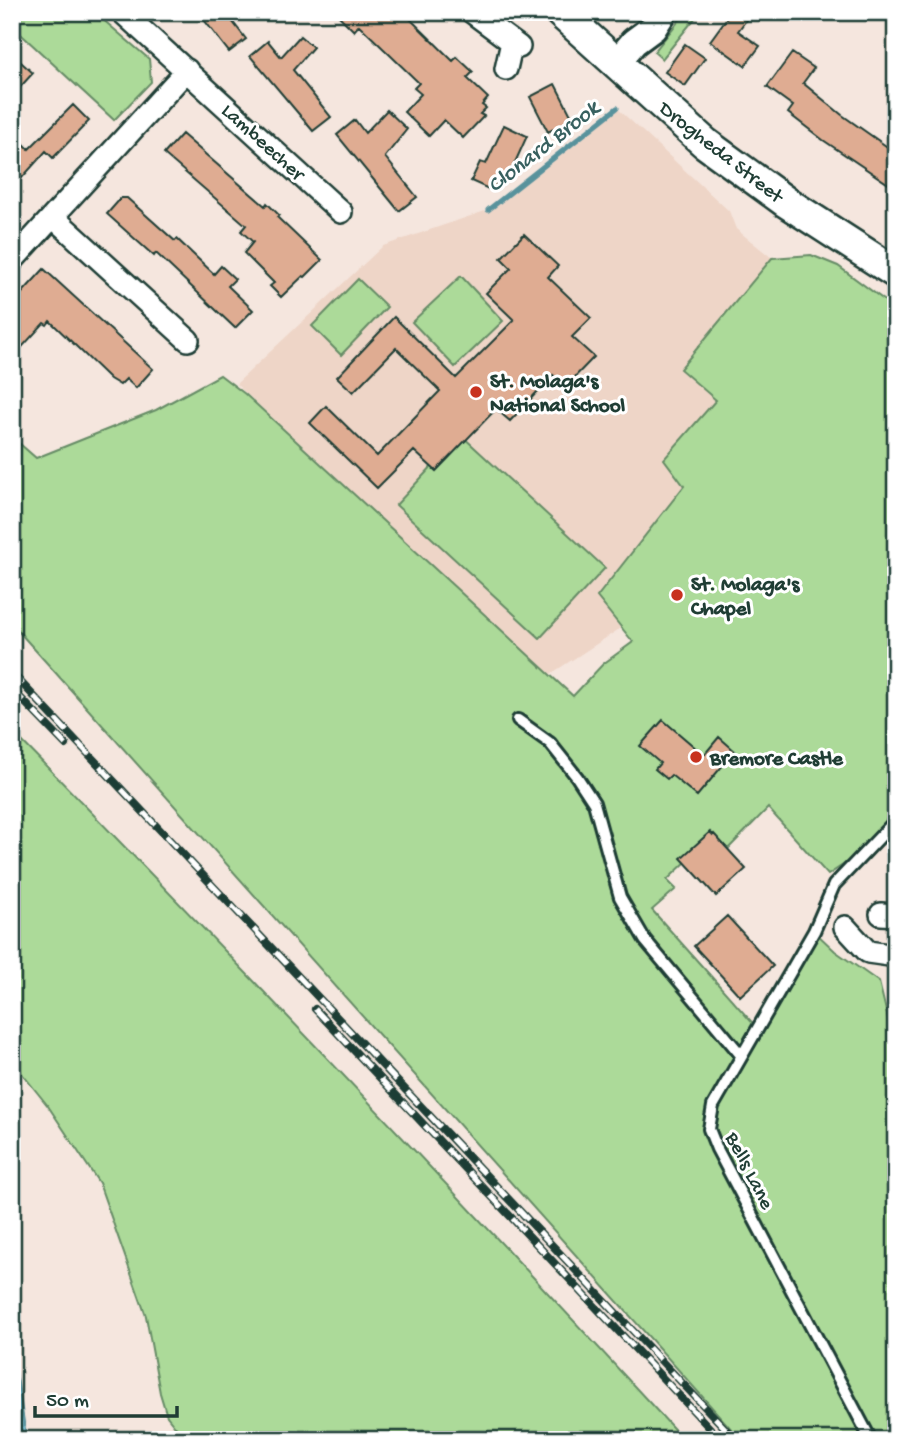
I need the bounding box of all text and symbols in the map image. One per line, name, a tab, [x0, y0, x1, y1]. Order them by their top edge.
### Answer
water label: Clonard Brook	[483, 94, 608, 200]
street label: Drogheda Street	[651, 96, 789, 212]
street label: Lambeecher	[215, 100, 310, 189]
place label: St. Molaga's National School	[490, 371, 626, 420]
marker: St. Molaga's National School	[468, 384, 484, 400]
place label: St. Molaga's Chapel	[690, 574, 801, 623]
marker: St. Molaga's Chapel	[669, 587, 685, 603]
place label: Bremore Castle	[709, 748, 844, 773]
marker: Bremore Castle	[688, 749, 704, 765]
street label: Bells Lane	[717, 1128, 779, 1216]
scale bar	[35, 1375, 177, 1419]
text: 50 m	[46, 1390, 89, 1415]

